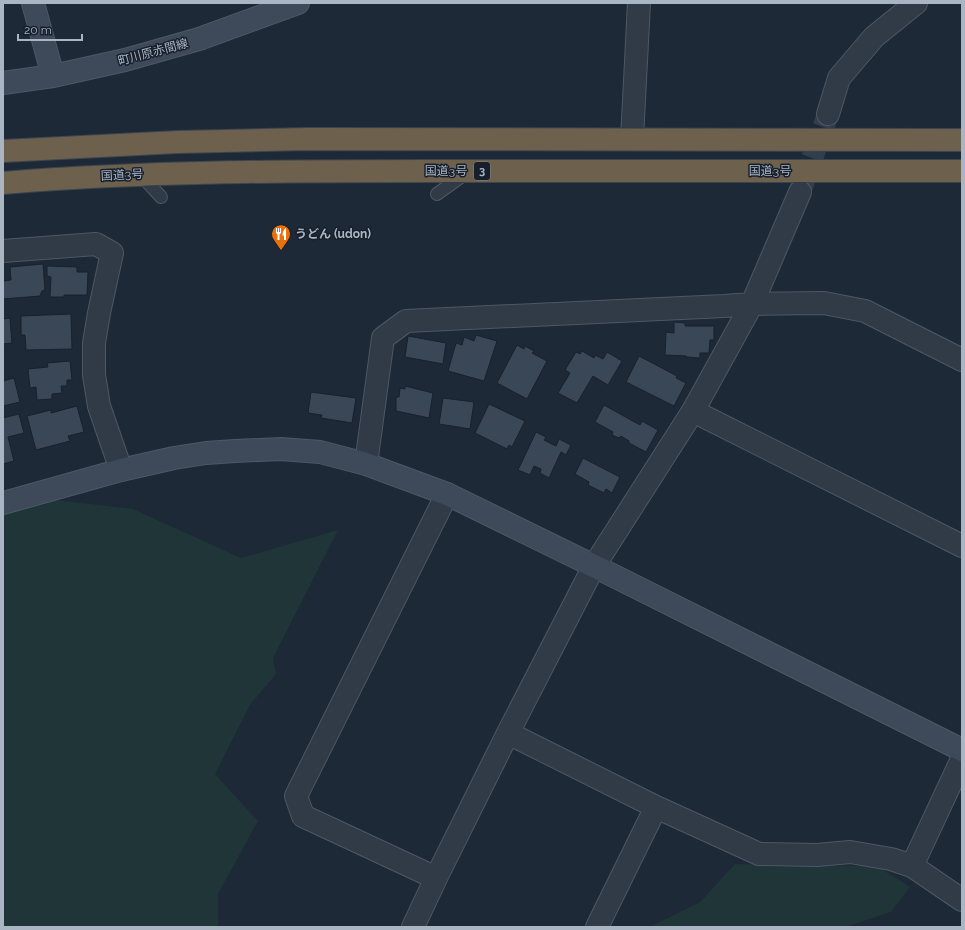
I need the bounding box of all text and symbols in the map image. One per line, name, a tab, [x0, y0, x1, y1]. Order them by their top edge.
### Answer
scale bar	[18, 16, 82, 42]
text: 20 m	[24, 23, 52, 37]
street label: 町川原赤間線	[116, 36, 190, 68]
road number: 3	[474, 162, 490, 180]
street label: 国道3号	[425, 164, 467, 178]
street label: 国道3号	[749, 164, 791, 178]
street label: 国道3号	[100, 167, 144, 183]
restaurant icon: うどん (udon)	[270, 223, 292, 251]
place label: うどん (udon)	[295, 227, 371, 241]

